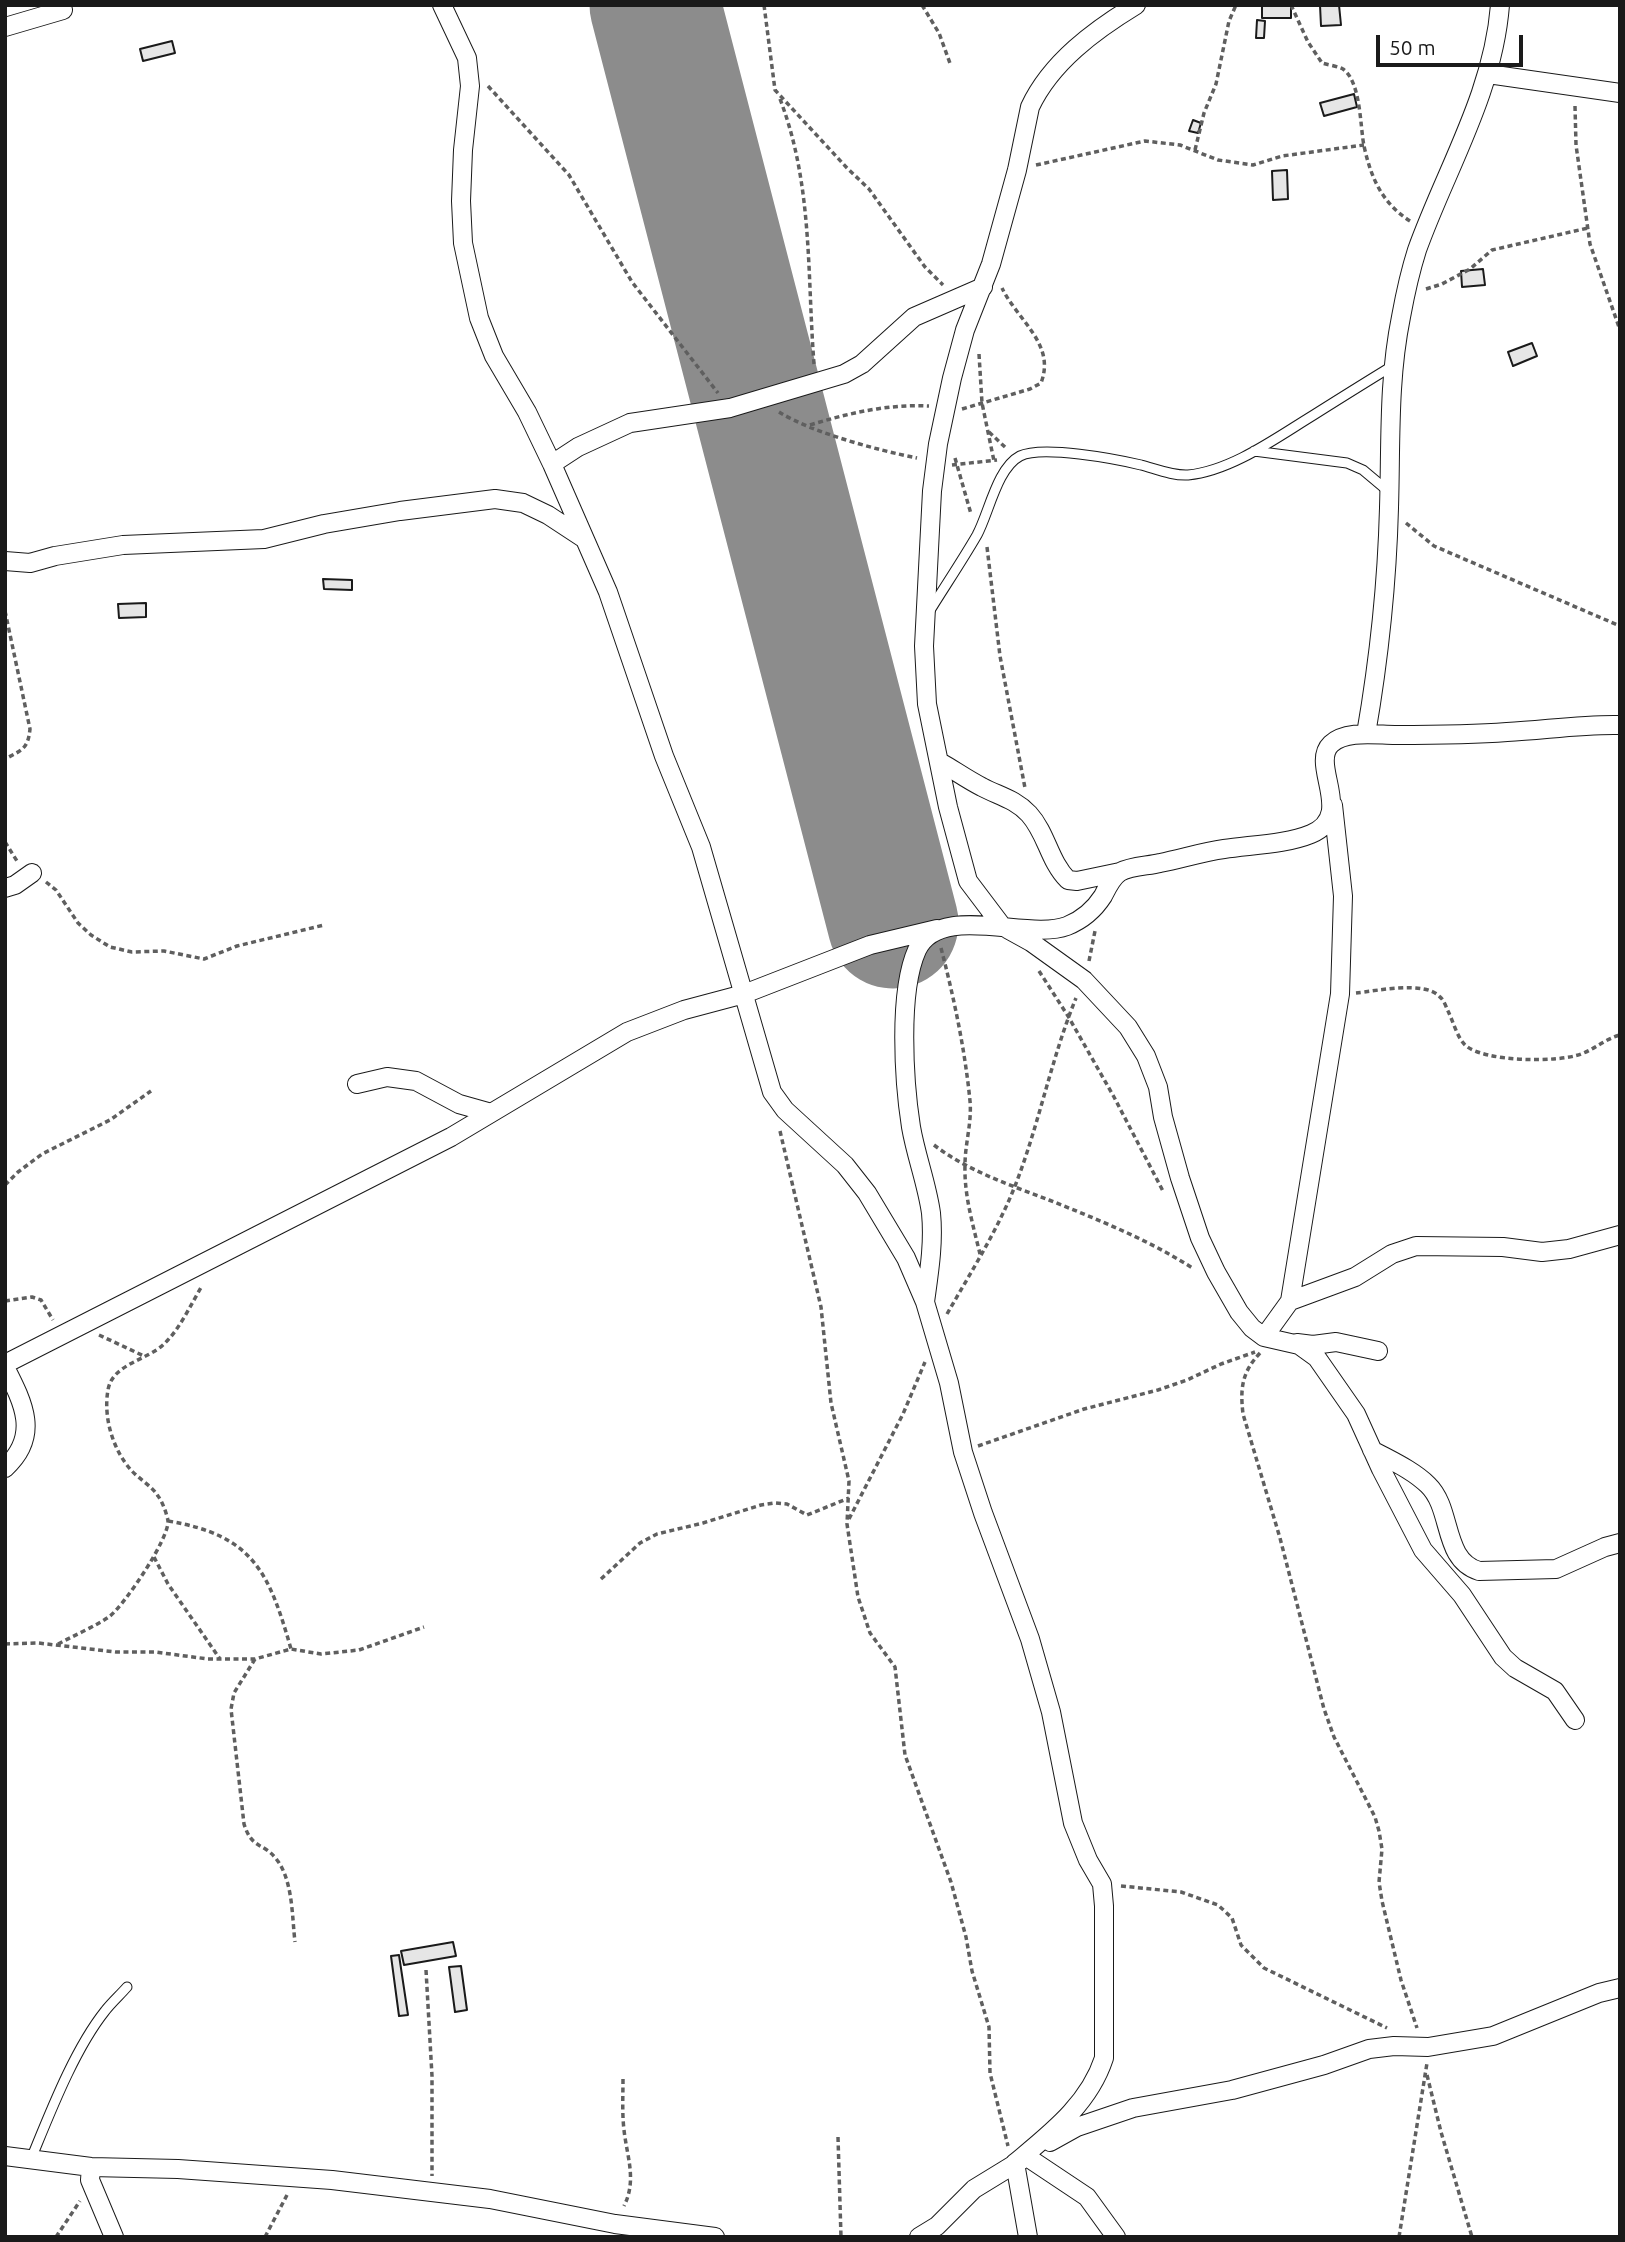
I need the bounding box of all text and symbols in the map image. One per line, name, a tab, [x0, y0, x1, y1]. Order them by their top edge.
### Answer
scale bar	[1380, 21, 1527, 65]
text: 50 m	[1389, 35, 1436, 59]

